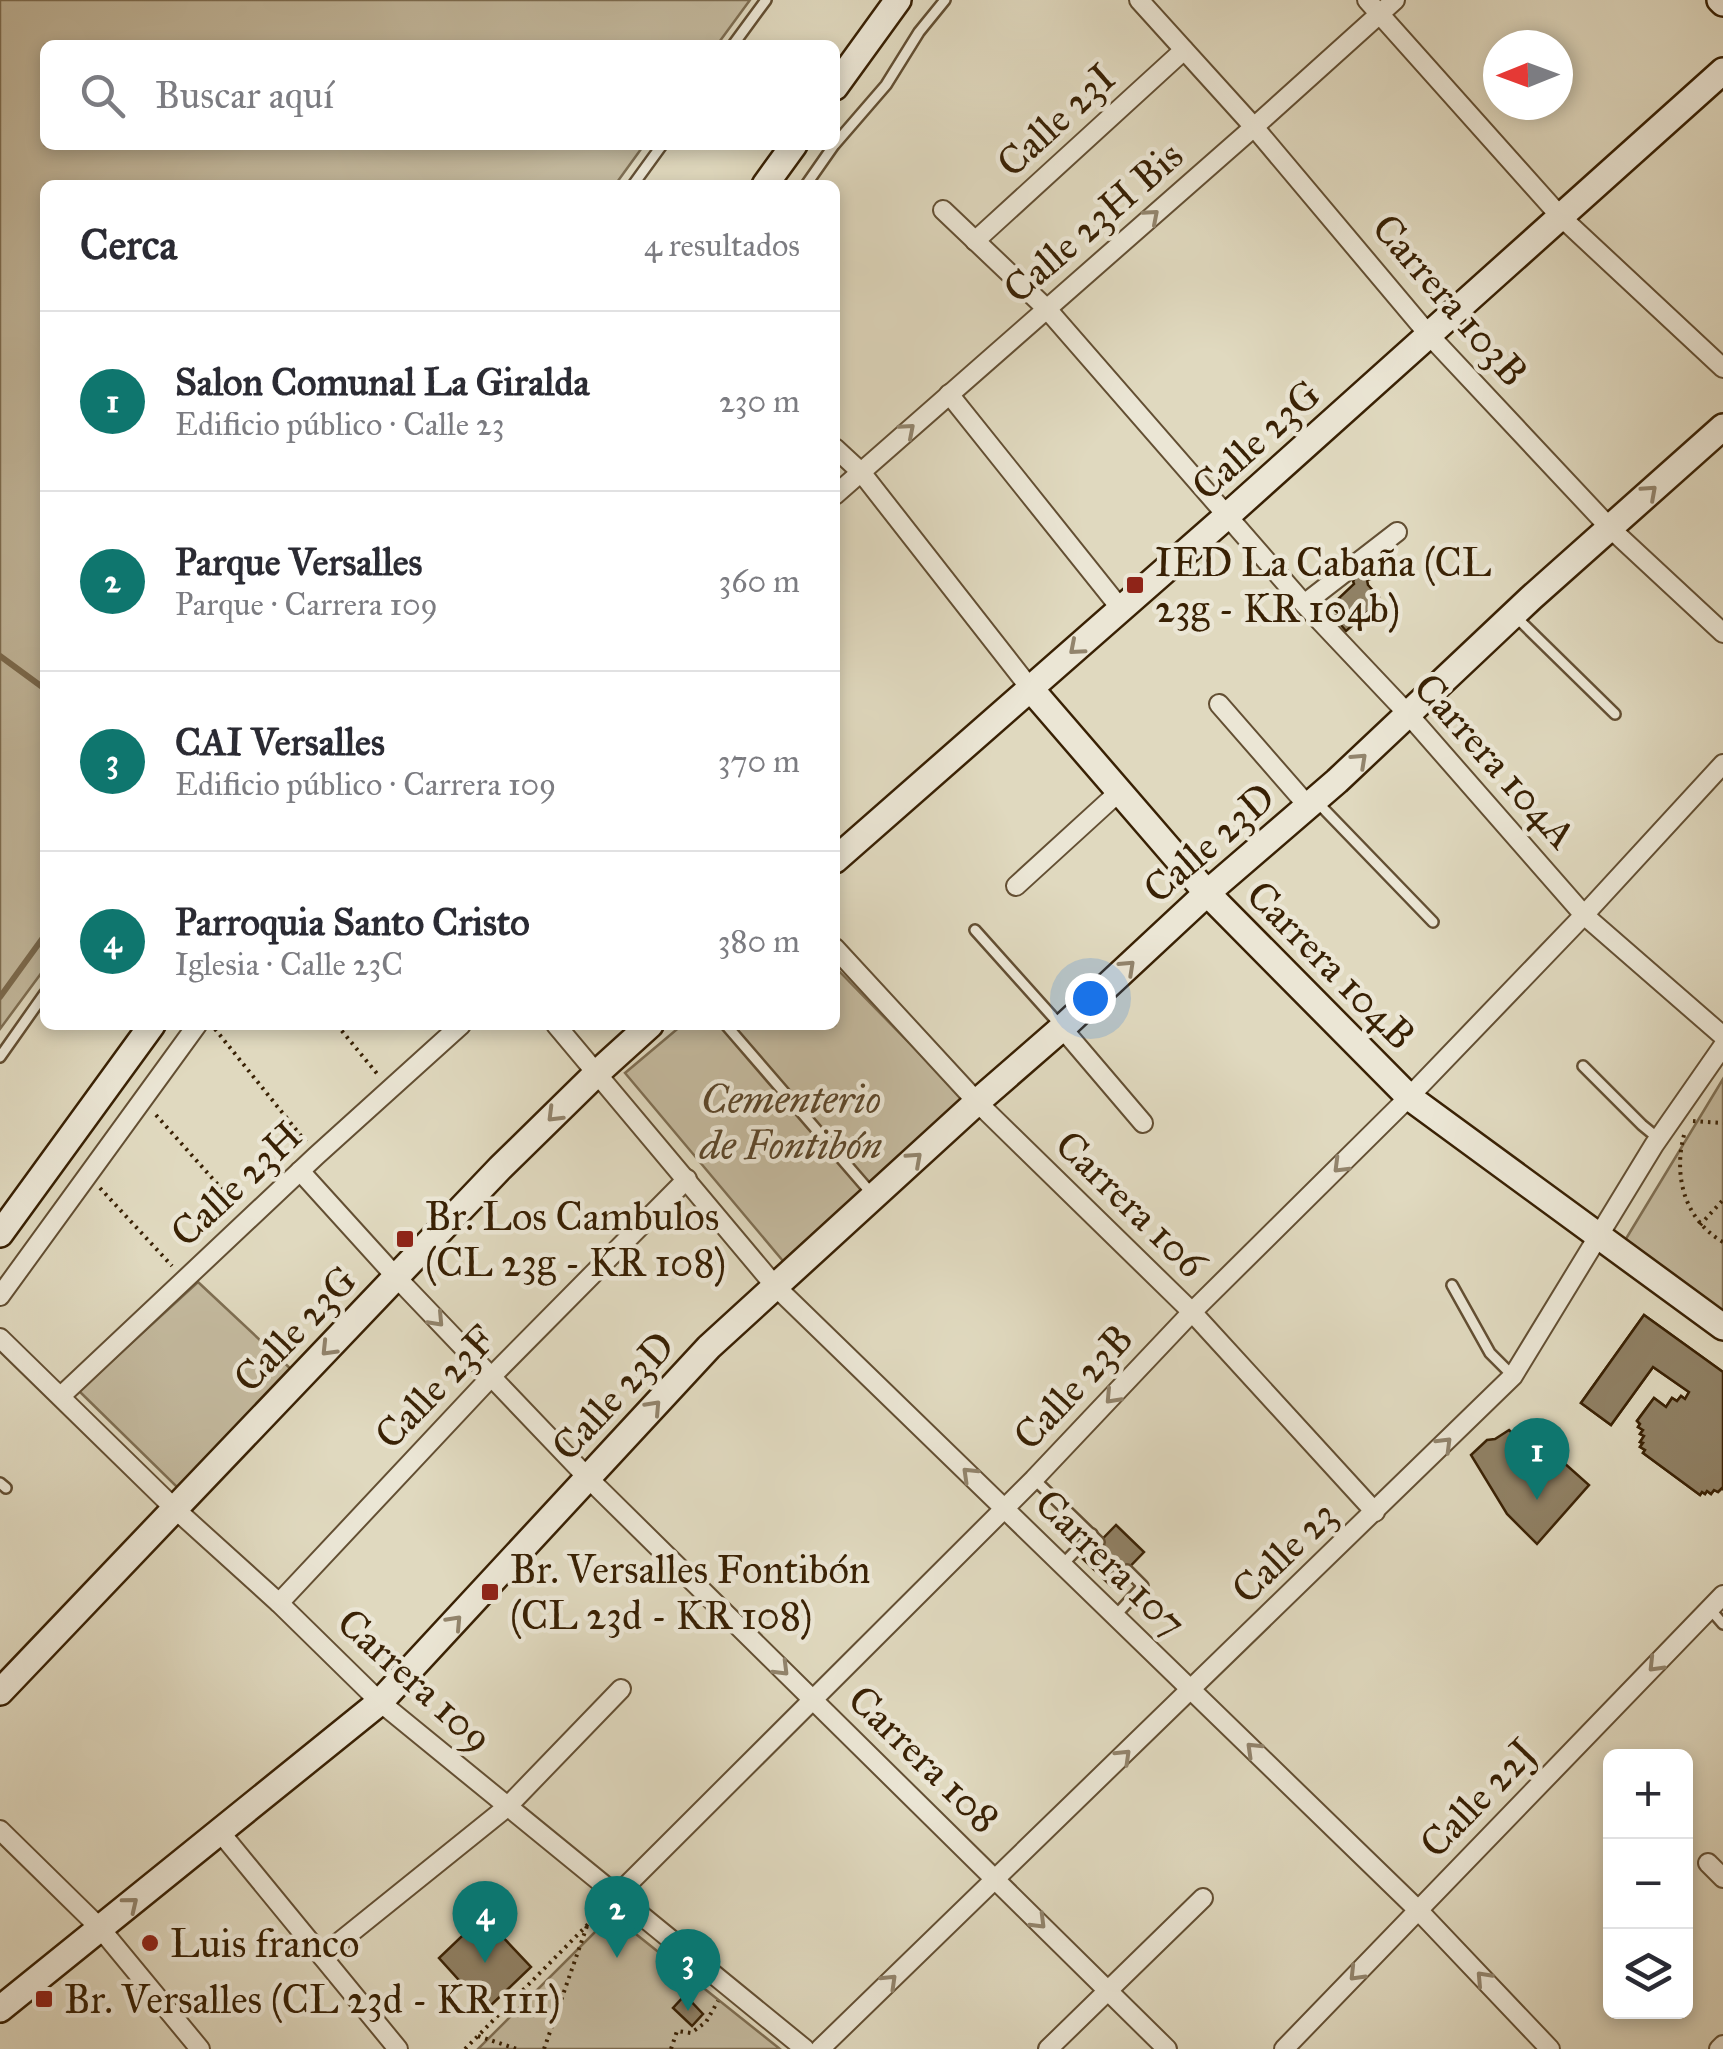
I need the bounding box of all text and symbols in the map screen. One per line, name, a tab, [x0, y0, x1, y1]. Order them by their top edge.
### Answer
north arrow	[1483, 30, 1573, 120]
search box	[40, 40, 840, 150]
street label: Calle 23I	[987, 53, 1125, 187]
icon: search	[75, 68, 130, 123]
text: Buscar aquí	[155, 72, 334, 118]
street label: Calle 23H Bis	[993, 131, 1193, 313]
street label: Carrera 103B	[1362, 204, 1538, 396]
one-way arrow	[1141, 210, 1159, 228]
text: Cerca	[80, 219, 177, 271]
text: 4 resultados	[644, 226, 800, 265]
text: Salon Comunal La Giralda	[175, 359, 590, 405]
street label: Calle 23G	[1182, 370, 1330, 510]
text: 1	[106, 382, 119, 421]
text: 230 m	[719, 382, 800, 421]
text: Edificio público · Calle 23	[175, 405, 504, 444]
one-way arrow	[896, 424, 915, 442]
one-way arrow	[1638, 486, 1657, 504]
place label: IED La Cabaña (CL 23g - KR 104b)	[1155, 538, 1492, 633]
text: Parque Versalles	[175, 539, 422, 585]
text: 2	[105, 562, 120, 601]
text: 360 m	[718, 562, 800, 601]
marker: IED La Cabaña (CL 23g - KR 104b)	[1124, 574, 1146, 596]
text: Parque · Carrera 109	[175, 585, 438, 624]
one-way arrow	[1069, 636, 1087, 654]
street label: Carrera 104A	[1403, 663, 1587, 859]
text: CAI Versalles	[175, 719, 385, 765]
text: 3	[106, 742, 119, 781]
text: 370 m	[718, 742, 800, 781]
one-way arrow	[1348, 754, 1366, 772]
text: Edificio público · Carrera 109	[175, 765, 556, 804]
street label: Calle 23D	[1133, 773, 1285, 913]
street label: Carrera 104B	[1236, 870, 1426, 1060]
text: Parroquia Santo Cristo	[175, 899, 530, 945]
text: 4	[104, 922, 121, 961]
text: 380 m	[718, 922, 800, 961]
text: Iglesia · Calle 23C	[175, 945, 403, 984]
one-way arrow	[1116, 961, 1135, 979]
your location	[1065, 973, 1116, 1024]
park label: Cementerio de Fontibón	[699, 1075, 882, 1170]
one-way arrow	[547, 1104, 565, 1122]
street label: Calle 23H	[160, 1111, 312, 1257]
street label: Carrera 106	[1045, 1120, 1218, 1289]
one-way arrow	[903, 1152, 922, 1170]
one-way arrow	[1333, 1154, 1351, 1172]
place label: Br. Los Cambulos (CL 23g - KR 108)	[425, 1192, 726, 1287]
marker: Br. Los Cambulos (CL 23g - KR 108)	[394, 1228, 416, 1250]
street label: Calle 23G	[223, 1256, 367, 1402]
one-way arrow	[425, 1309, 443, 1327]
street label: Calle 23B	[1003, 1314, 1143, 1460]
street label: Calle 23F	[364, 1315, 506, 1459]
street label: Calle 23D	[541, 1321, 685, 1471]
one-way arrow	[322, 1337, 340, 1356]
one-way arrow	[1106, 1385, 1124, 1404]
one-way arrow	[642, 1400, 660, 1419]
pin: 1	[1504, 1418, 1570, 1500]
one-way arrow	[1433, 1438, 1451, 1456]
one-way arrow	[963, 1468, 981, 1486]
street label: Carrera 107	[1025, 1479, 1197, 1647]
street label: Calle 23	[1221, 1490, 1347, 1614]
place label: Br. Versalles Fontibón (CL 23d - KR 108)	[510, 1545, 871, 1640]
marker: Br. Versalles Fontibón (CL 23d - KR 108)	[479, 1581, 501, 1603]
street label: Carrera 109	[327, 1598, 503, 1762]
one-way arrow	[443, 1615, 461, 1634]
one-way arrow	[1649, 1654, 1667, 1672]
one-way arrow	[771, 1658, 789, 1676]
street label: Carrera 108	[838, 1675, 1010, 1843]
street label: Calle 22J	[1410, 1728, 1546, 1868]
one-way arrow	[1246, 1743, 1264, 1761]
one-way arrow	[1113, 1749, 1131, 1767]
map controls	[1603, 1749, 1693, 2019]
button: +	[1603, 1749, 1693, 1839]
button: −	[1603, 1839, 1693, 1929]
pin: 2	[584, 1876, 650, 1958]
pin: 4	[452, 1880, 518, 1963]
one-way arrow	[119, 1898, 137, 1916]
one-way arrow	[1027, 1910, 1045, 1928]
place label: Luis franco	[170, 1919, 359, 1968]
pin: 3	[656, 1928, 720, 2011]
button: layers	[1603, 1929, 1693, 2019]
marker: Luis franco	[139, 1932, 161, 1954]
one-way arrow	[1350, 1963, 1368, 1981]
one-way arrow	[1477, 1971, 1495, 1990]
place label: Br. Versalles (CL 23d - KR 111)	[64, 1975, 561, 2024]
one-way arrow	[879, 1975, 897, 1993]
marker: Br. Versalles (CL 23d - KR 111)	[33, 1988, 55, 2010]

